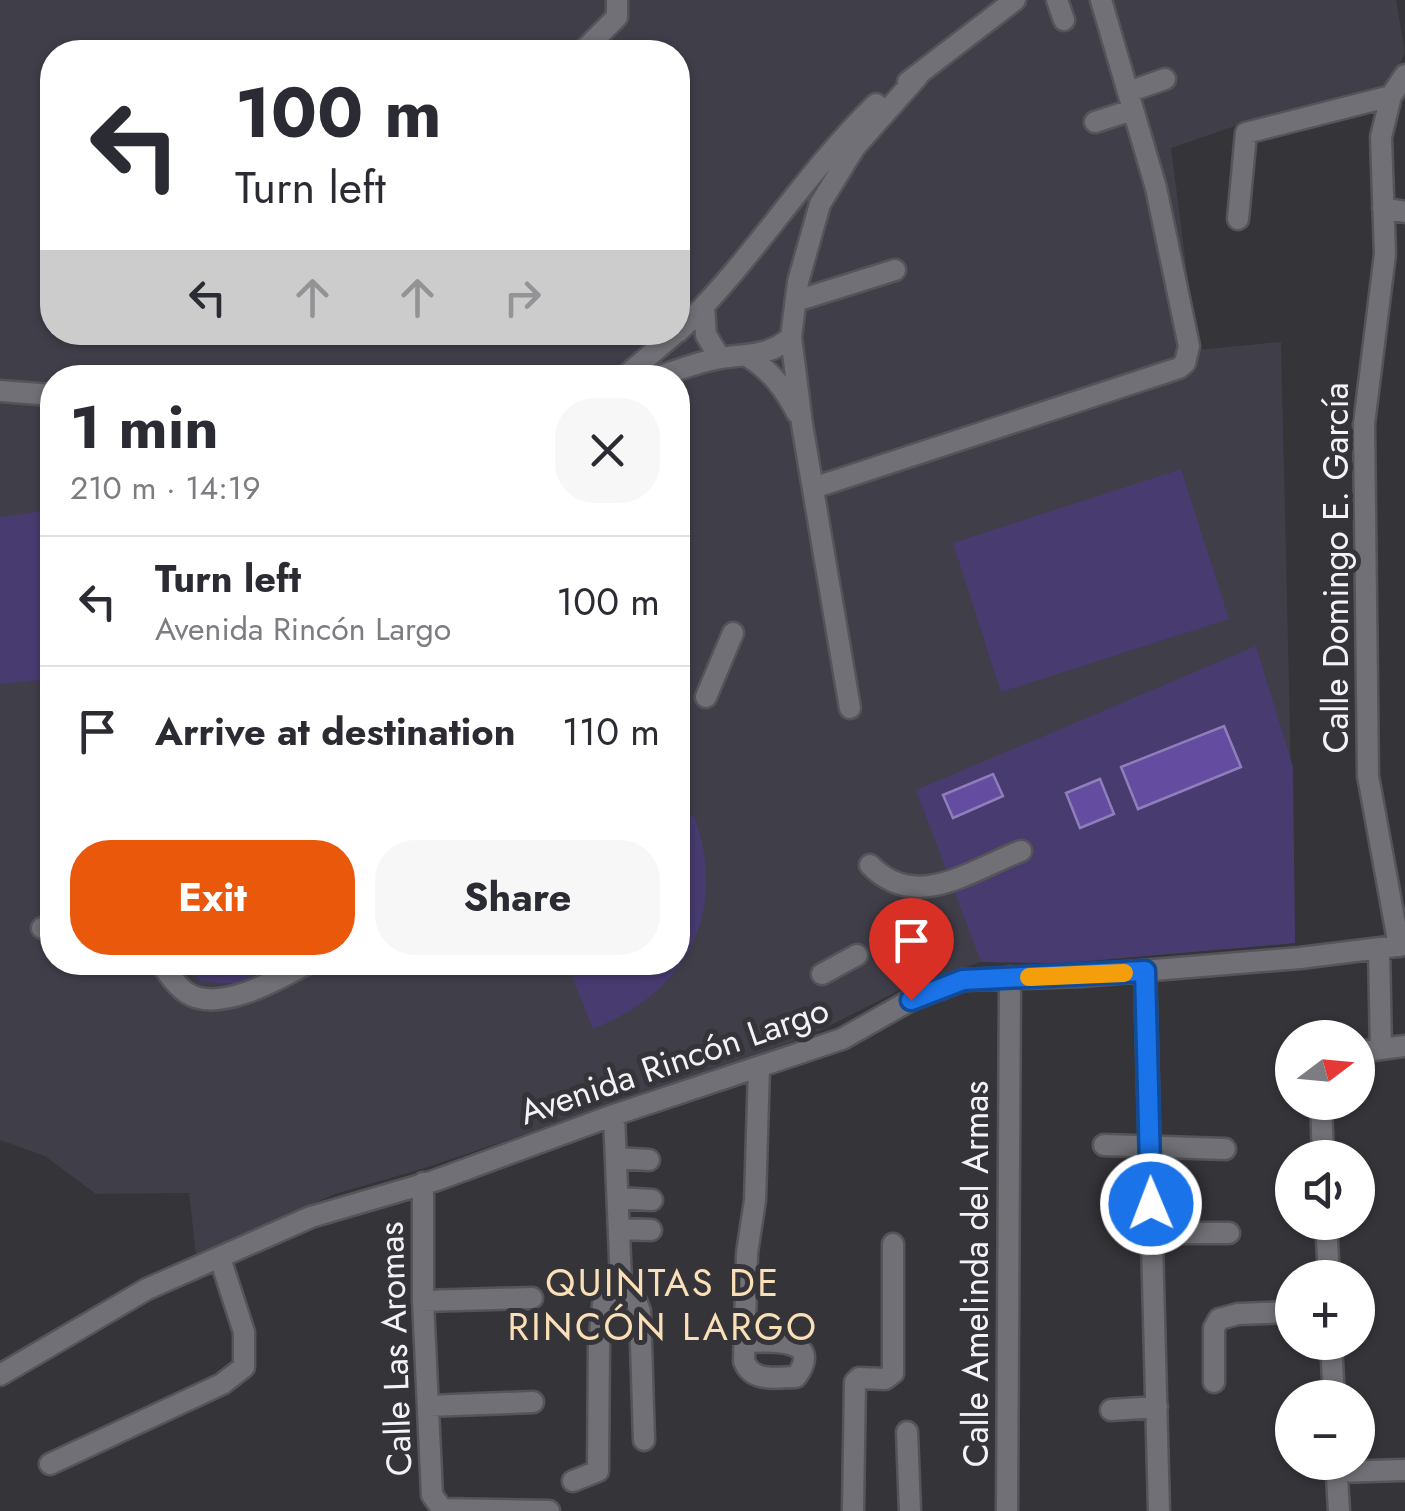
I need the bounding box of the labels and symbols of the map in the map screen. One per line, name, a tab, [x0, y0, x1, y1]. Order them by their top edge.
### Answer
street label: Calle Domingo E. García	[1311, 382, 1361, 754]
pin	[869, 898, 954, 1001]
street label: Avenida Rincón Largo	[513, 985, 835, 1137]
north arrow	[1275, 1020, 1375, 1120]
street label: Calle Amelinda del Armas	[951, 1081, 1001, 1467]
position arrow	[1099, 1152, 1203, 1256]
street label: Calle Las Aromas	[366, 1221, 424, 1477]
district label: QUINTAS DE RINCÓN LARGO	[507, 1255, 819, 1354]

